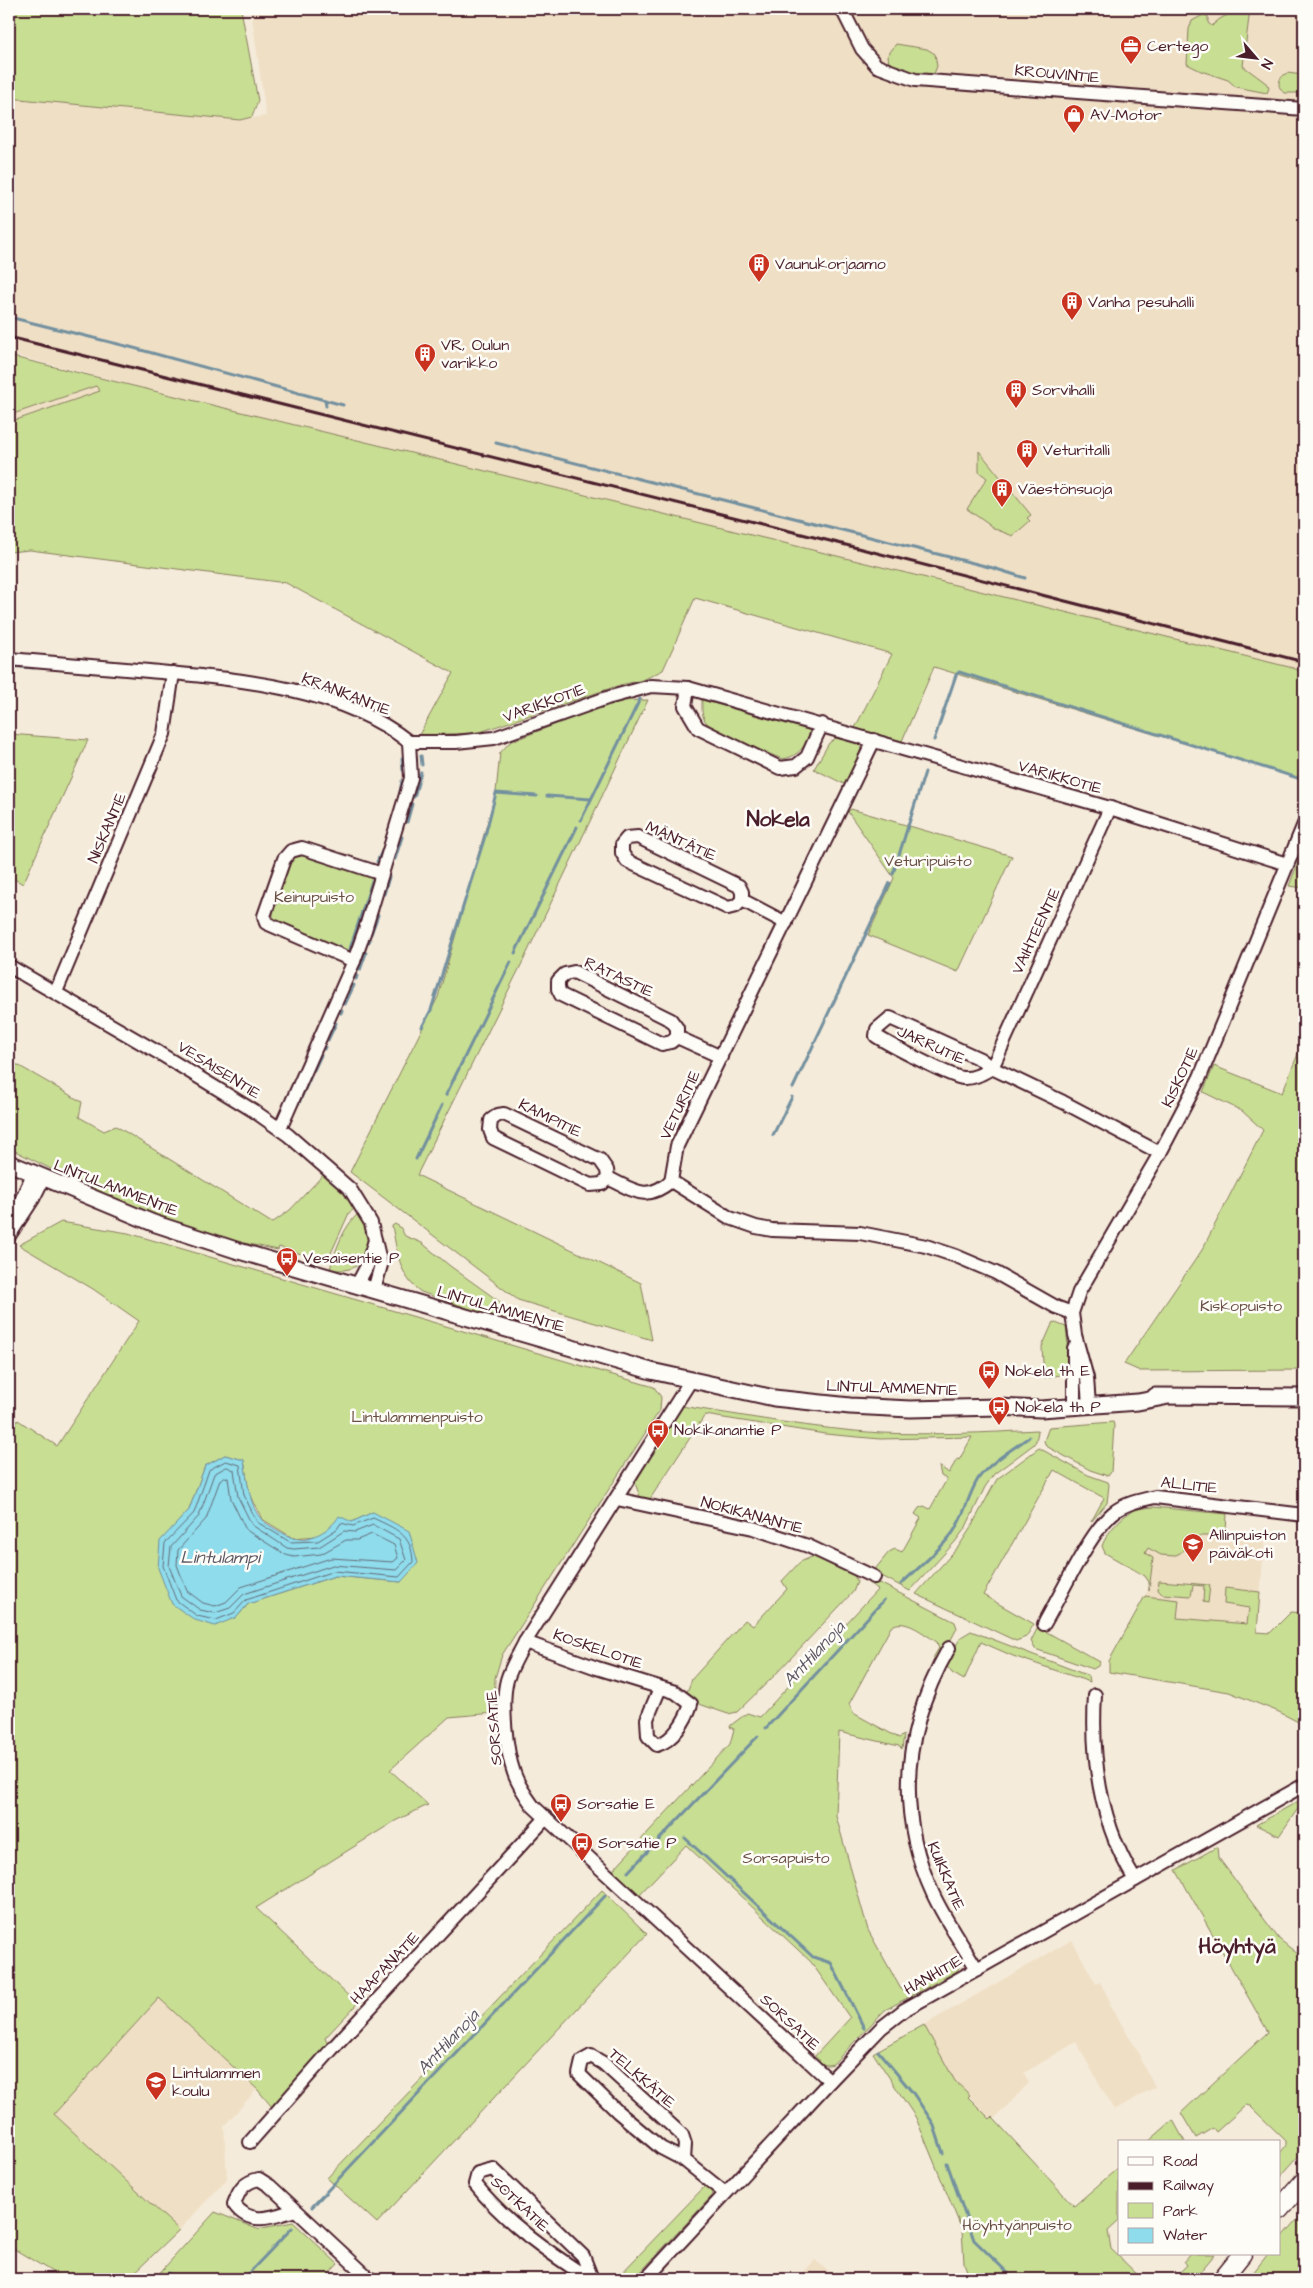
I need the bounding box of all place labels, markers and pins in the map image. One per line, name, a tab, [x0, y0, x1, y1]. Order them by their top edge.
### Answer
office icon: Certego	[1119, 34, 1143, 65]
place label: Certego	[1147, 35, 1208, 58]
shop icon: AV-Motor	[1062, 103, 1086, 134]
place label: AV-Motor	[1090, 104, 1162, 126]
building icon: Vaunukorjaamo	[747, 252, 771, 283]
place label: Vaunukorjaamo	[775, 253, 886, 275]
building icon: Vanha pesuhalli	[1060, 290, 1084, 321]
place label: Vanha pesuhalli	[1088, 291, 1194, 313]
place label: VR, Oulun varikko	[441, 334, 509, 374]
building icon: VR, Oulun varikko	[413, 342, 437, 373]
building icon: Sorvihalli	[1004, 378, 1028, 409]
place label: Sorvihalli	[1032, 379, 1095, 401]
building icon: Veturitalli	[1015, 438, 1039, 469]
place label: Veturitalli	[1043, 439, 1110, 461]
building icon: Väestönsuoja	[990, 477, 1014, 508]
place label: Väestönsuoja	[1018, 478, 1112, 500]
bus stop icon: Vesaisentie P	[275, 1246, 299, 1277]
place label: Vesaisentie P	[303, 1247, 399, 1269]
bus stop icon: Nokela th E	[977, 1359, 1001, 1390]
place label: Nokela th E	[1005, 1360, 1090, 1382]
bus stop icon: Nokela th P	[987, 1395, 1011, 1426]
place label: Nokela th P	[1015, 1396, 1101, 1418]
bus stop icon: Nokikanantie P	[646, 1418, 670, 1449]
place label: Nokikanantie P	[674, 1419, 782, 1441]
place label: Allinpuiston päiväkoti	[1209, 1524, 1286, 1564]
school or university icon: Allinpuiston päiväkoti	[1181, 1532, 1205, 1563]
bus stop icon: Sorsatie E	[549, 1792, 573, 1823]
place label: Sorsatie E	[577, 1793, 655, 1815]
bus stop icon: Sorsatie P	[570, 1831, 594, 1862]
place label: Sorsatie P	[598, 1832, 676, 1854]
place label: Lintulammen koulu	[172, 2062, 260, 2102]
school or university icon: Lintulammen koulu	[144, 2070, 168, 2101]

